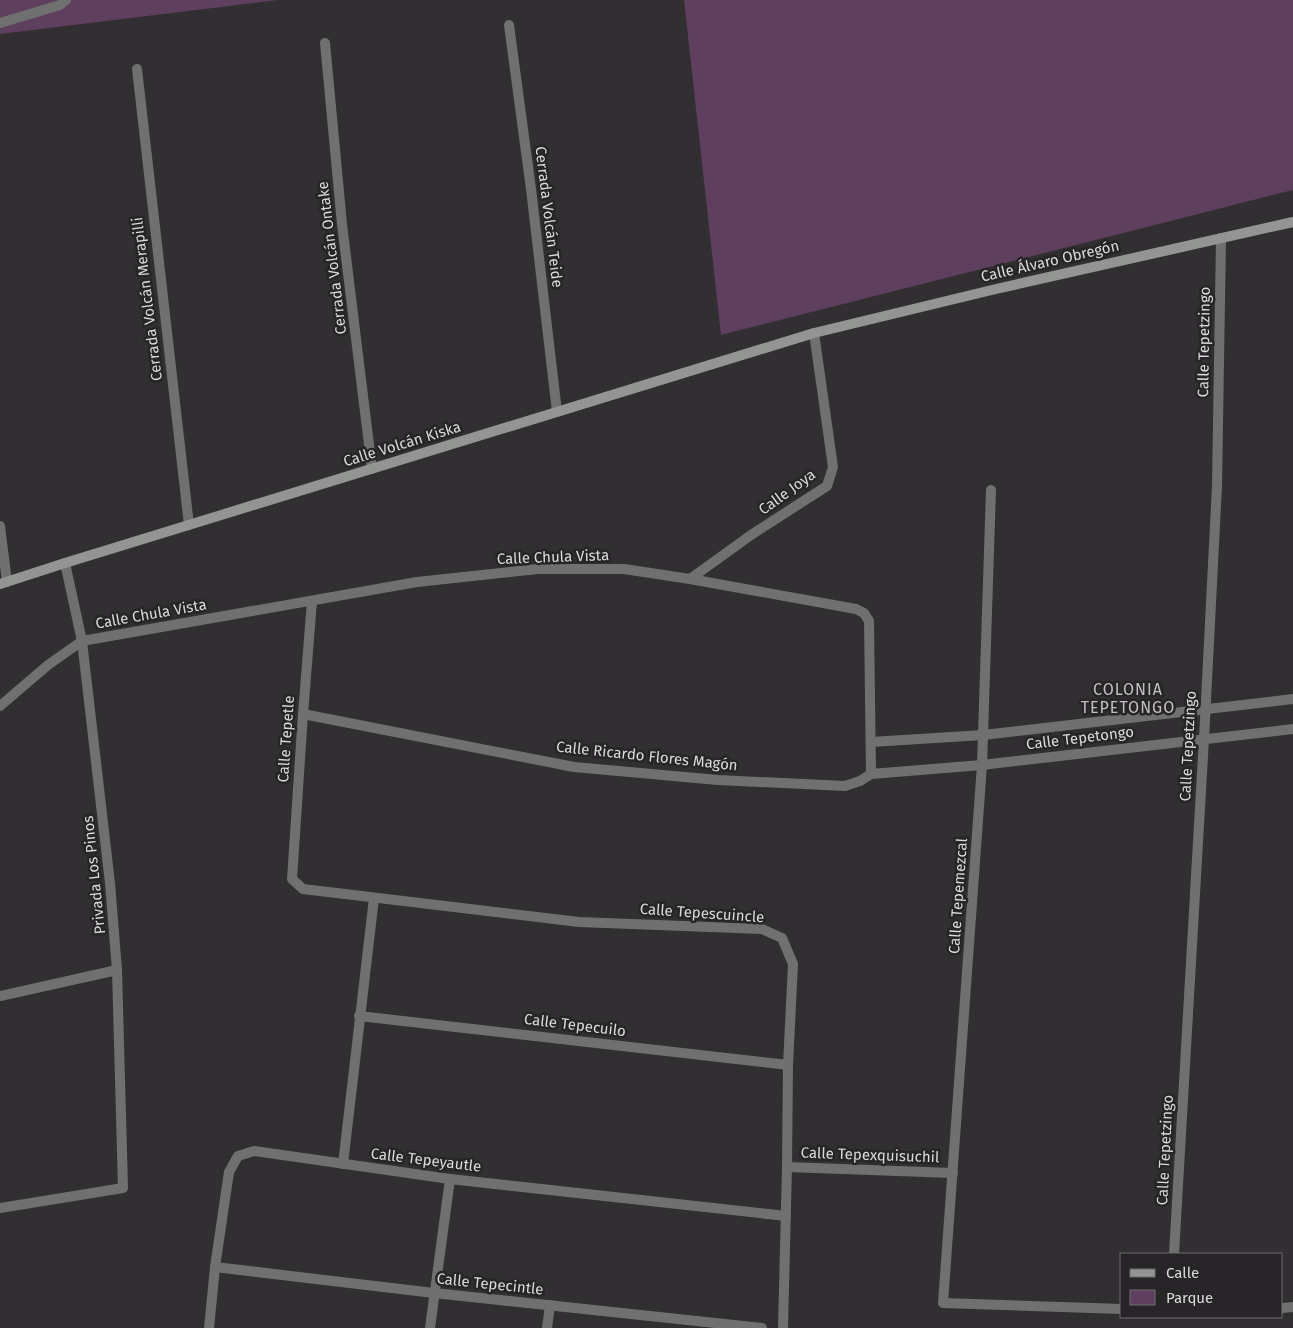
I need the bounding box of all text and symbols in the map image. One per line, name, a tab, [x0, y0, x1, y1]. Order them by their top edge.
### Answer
street label: Cerrada Volcán Teide	[531, 145, 567, 289]
street label: Cerrada Volcán Ontake	[314, 181, 350, 335]
street label: Cerrada Volcán Merapilli	[128, 216, 166, 382]
street label: Calle Álvaro Obregón	[979, 236, 1121, 286]
street label: Calle Tepetzingo	[1194, 287, 1214, 397]
street label: Calle Volcán Kiska	[341, 418, 463, 470]
street label: Calle Joya	[755, 465, 819, 519]
street label: Calle Chula Vista	[497, 546, 609, 568]
street label: Calle Chula Vista	[94, 595, 208, 633]
district label: COLONIA TEPETONGO	[1081, 680, 1175, 717]
street label: Calle Tepetzingo	[1176, 690, 1200, 802]
street label: Calle Tepetle	[274, 695, 298, 783]
street label: Calle Tepetongo	[1025, 722, 1135, 754]
street label: Calle Ricardo Flores Magón	[555, 738, 739, 774]
street label: Privada Los Pinos	[79, 815, 109, 935]
street label: Calle Tepemezcal	[945, 837, 971, 955]
street label: Calle Tepescuincle	[639, 900, 765, 926]
street label: Calle Tepecuilo	[523, 1010, 627, 1040]
street label: Calle Tepetzingo	[1153, 1094, 1177, 1206]
street label: Calle Tepeyautle	[370, 1144, 482, 1176]
street label: Calle Tepexquisuchil	[800, 1144, 940, 1166]
legend	[1120, 1253, 1283, 1318]
text: Calle	[1166, 1264, 1199, 1282]
street label: Calle Tepecintle	[436, 1269, 544, 1299]
text: Parque	[1166, 1289, 1213, 1307]

